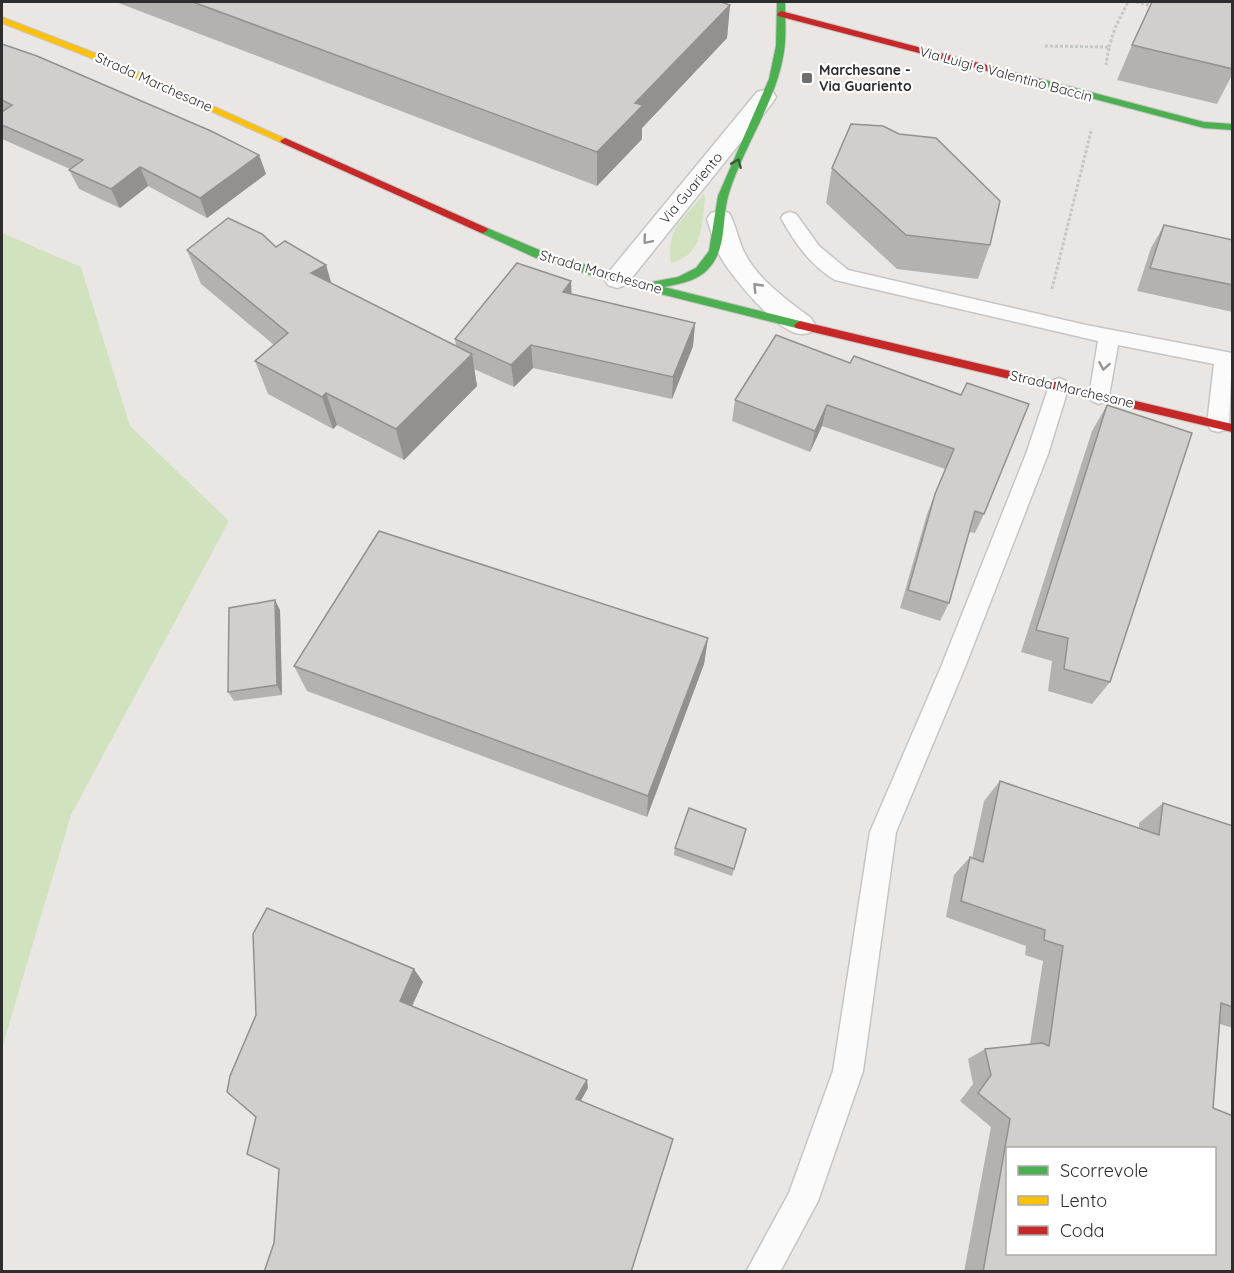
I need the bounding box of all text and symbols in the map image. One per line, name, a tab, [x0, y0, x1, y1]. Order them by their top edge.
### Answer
street label: Via Luigi e Valentino Baccin	[918, 42, 1094, 106]
street label: Strada Marchesane	[93, 48, 216, 116]
place label: Marchesane - Via Guariento	[819, 61, 912, 95]
marker: Marchesane - Via Guariento	[800, 71, 814, 85]
street label: Via Guariento	[656, 148, 726, 228]
one-way arrow	[730, 159, 742, 170]
one-way arrow	[644, 233, 655, 244]
street label: Strada Marchesane	[538, 246, 664, 298]
one-way arrow	[753, 283, 764, 294]
one-way arrow	[1098, 361, 1111, 371]
street label: Strada Marchesane	[1008, 366, 1136, 412]
legend	[1006, 1147, 1216, 1255]
text: Scorrevole	[1060, 1159, 1148, 1182]
text: Lento	[1060, 1189, 1107, 1212]
text: Coda	[1060, 1219, 1104, 1242]

